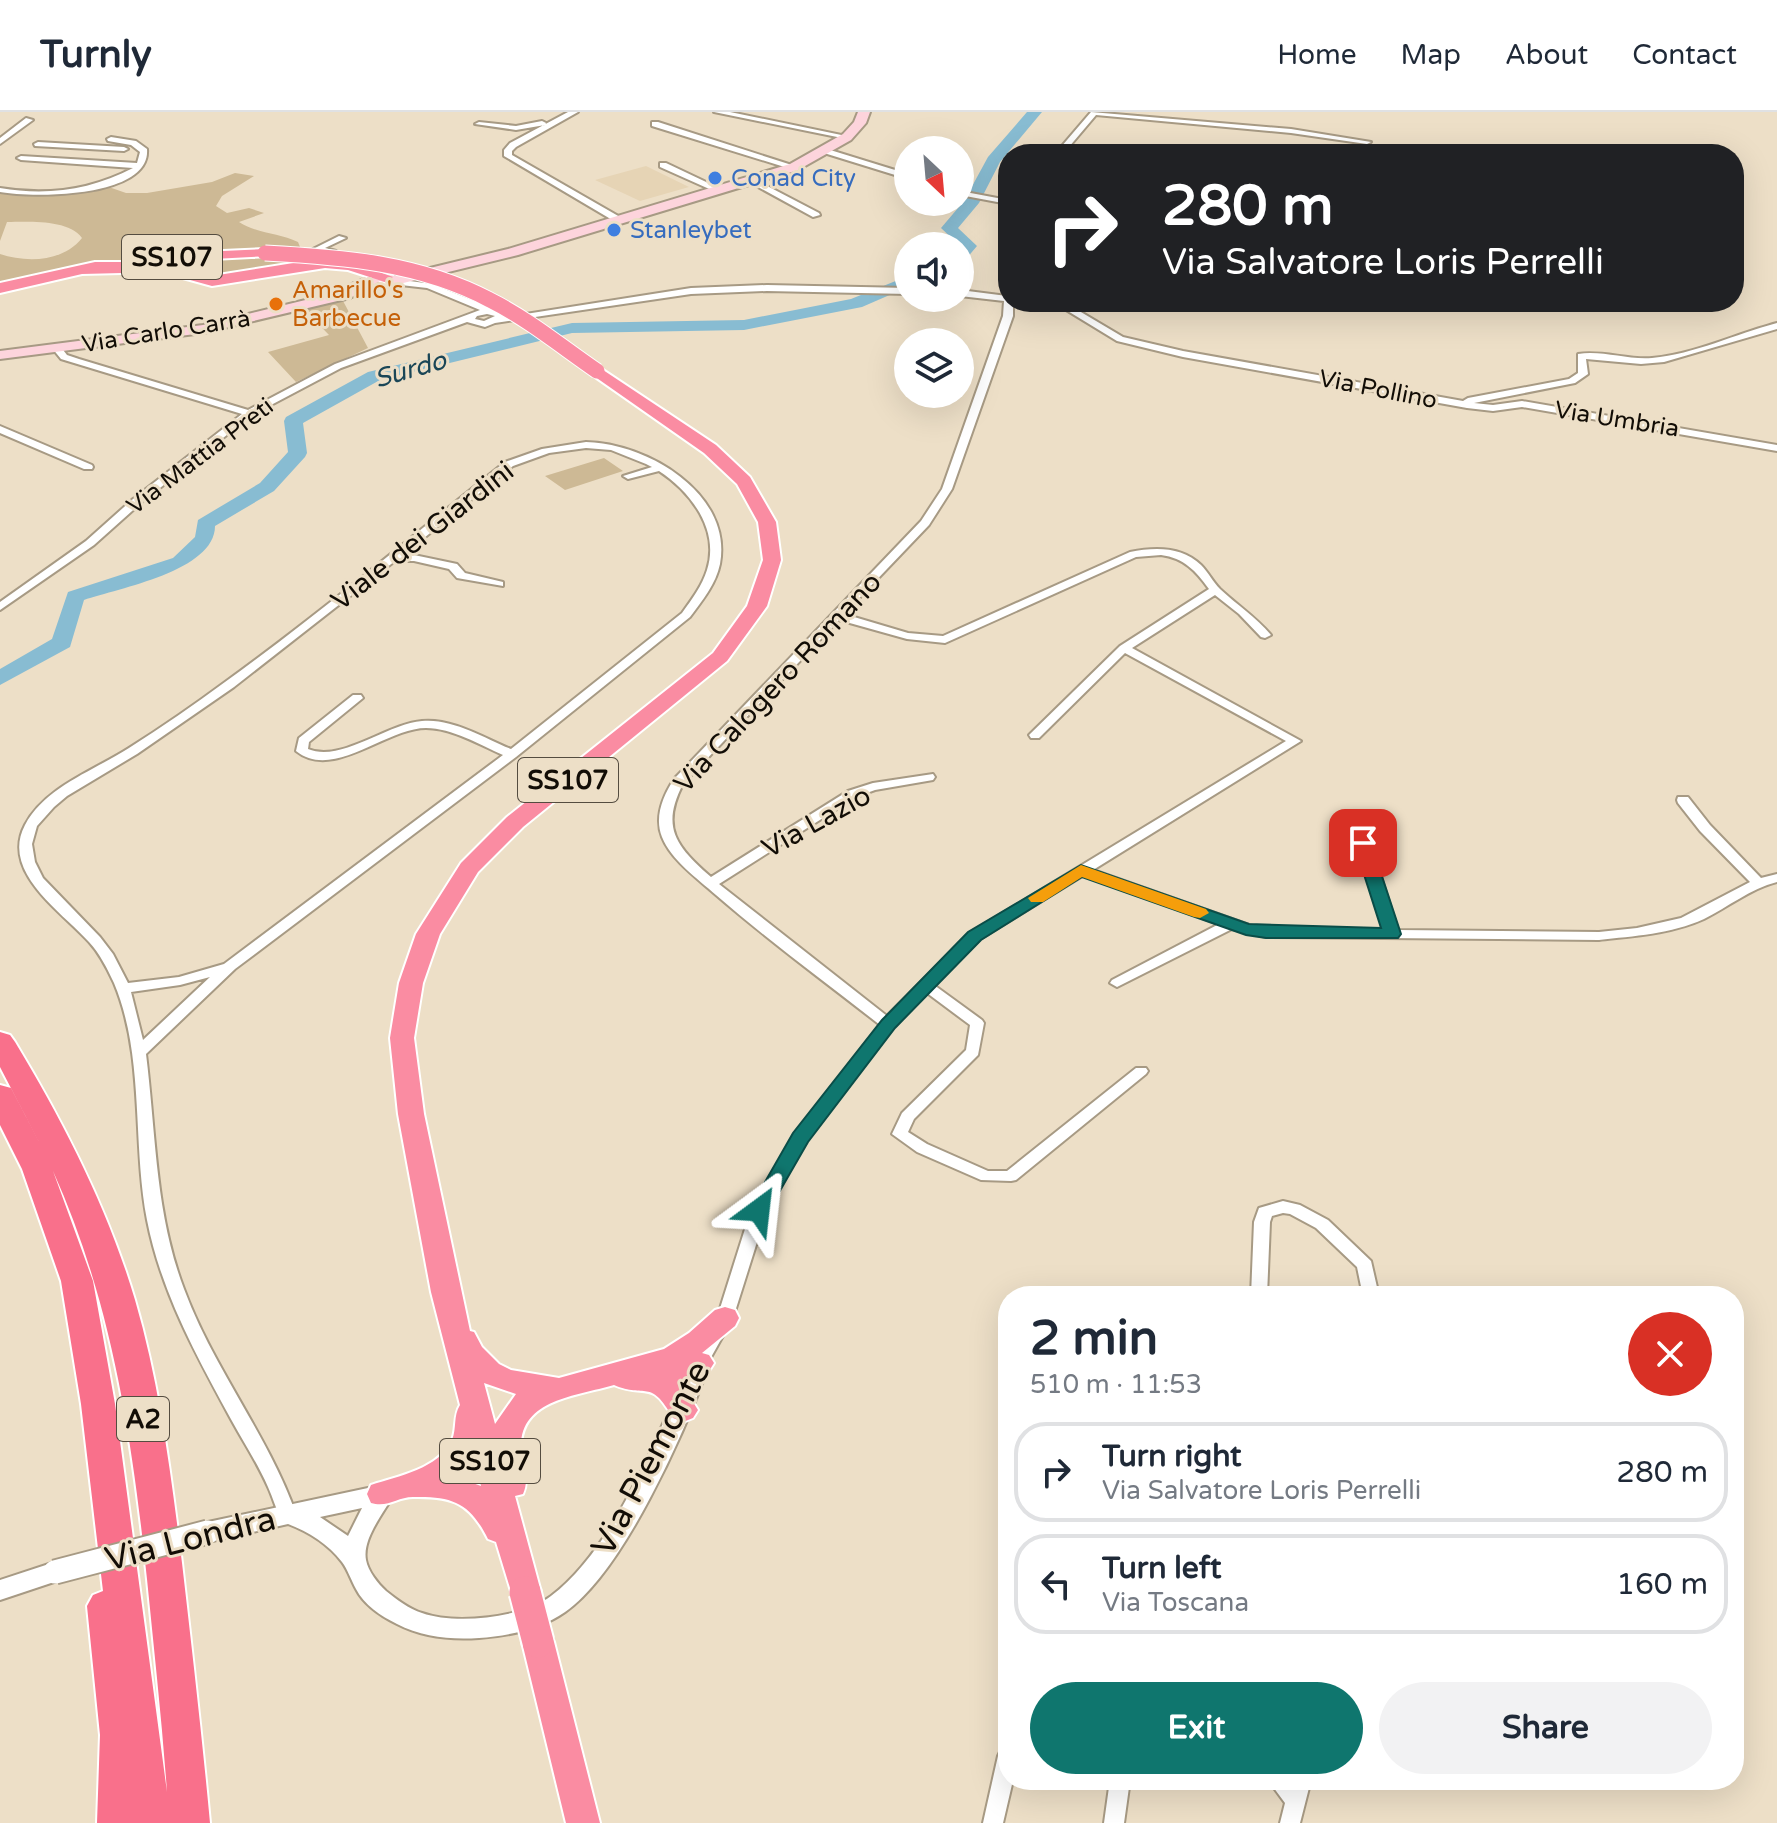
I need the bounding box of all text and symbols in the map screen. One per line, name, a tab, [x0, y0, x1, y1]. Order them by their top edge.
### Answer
text: Turnly	[40, 32, 152, 78]
text: Home	[1277, 38, 1357, 72]
text: Map	[1401, 38, 1461, 72]
text: About	[1505, 38, 1588, 72]
text: Contact	[1632, 38, 1737, 72]
north arrow	[894, 136, 974, 216]
map controls	[894, 136, 974, 408]
place label: Conad City	[731, 164, 856, 193]
marker: Conad City	[706, 169, 724, 187]
text: 280 m	[1162, 173, 1333, 240]
icon: right	[1030, 176, 1134, 280]
place label: Stanleybet	[630, 216, 752, 245]
marker: Stanleybet	[605, 221, 623, 239]
button: sound	[894, 232, 974, 312]
road number: SS107	[122, 235, 222, 279]
text: Via Salvatore Loris Perrelli	[1162, 241, 1604, 284]
place label: Amarillo's Barbecue	[292, 276, 404, 333]
marker: Amarillo's Barbecue	[267, 295, 285, 313]
street label: Via Carlo Carrà	[80, 304, 252, 359]
button: layers	[894, 328, 974, 408]
water label: Surdo	[371, 344, 451, 394]
street label: Via Pollino	[1316, 364, 1439, 415]
street label: Via Mattia Preti	[121, 392, 279, 521]
street label: Via Umbria	[1553, 395, 1681, 444]
street label: Viale dei Giardini	[324, 454, 521, 618]
street label: Via Calogero Romano	[667, 565, 889, 800]
road number: SS107	[518, 758, 618, 802]
street label: Via Lazio	[756, 778, 877, 866]
pin	[1329, 809, 1397, 877]
icon: arrive	[1341, 821, 1385, 865]
position arrow	[717, 1168, 801, 1252]
text: 2 min	[1030, 1310, 1158, 1368]
button: close	[1628, 1312, 1712, 1396]
street label: Via Piemonte	[583, 1355, 720, 1563]
text: 510 m · 11:53	[1030, 1369, 1202, 1400]
road number: A2	[117, 1397, 169, 1441]
text: Turn right	[1102, 1438, 1242, 1475]
road number: SS107	[440, 1439, 540, 1483]
icon: right	[1034, 1450, 1078, 1494]
text: 280 m	[1616, 1454, 1708, 1491]
text: Via Salvatore Loris Perrelli	[1102, 1475, 1421, 1506]
street label: Via Londra	[101, 1498, 280, 1580]
text: Turn left	[1102, 1550, 1221, 1587]
icon: left	[1034, 1562, 1078, 1606]
text: 160 m	[1616, 1566, 1708, 1603]
text: Via Toscana	[1102, 1587, 1249, 1618]
button: Exit	[1030, 1682, 1363, 1774]
button: Share	[1379, 1682, 1712, 1774]

